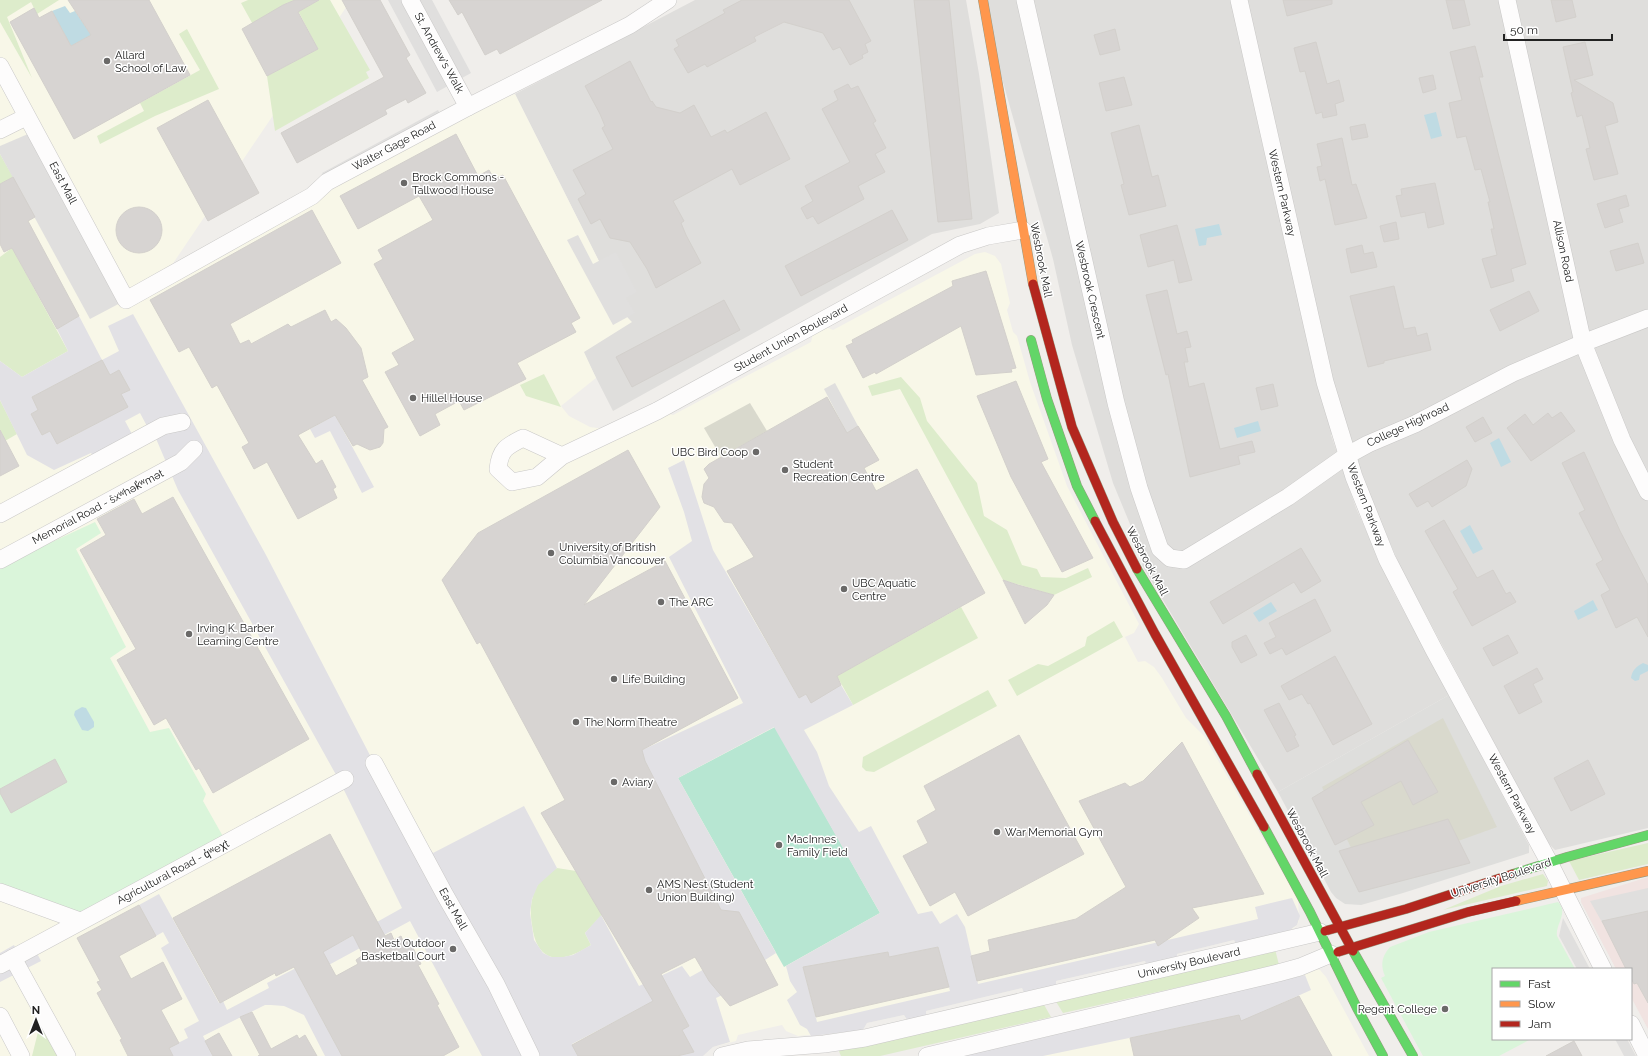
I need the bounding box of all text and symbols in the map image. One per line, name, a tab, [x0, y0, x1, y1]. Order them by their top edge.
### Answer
street label: St. Andrew's Walk	[412, 10, 467, 96]
scale bar	[1504, 16, 1612, 42]
text: 50 m	[1510, 23, 1538, 37]
place label: Allard School of Law	[115, 49, 187, 75]
marker: Allard School of Law	[102, 56, 112, 66]
street label: Walter Gage Road	[350, 118, 438, 173]
street label: Western Parkway	[1266, 148, 1298, 238]
street label: East Mall	[46, 160, 80, 206]
place label: Brock Commons - Tallwood House	[412, 171, 504, 197]
marker: Brock Commons - Tallwood House	[399, 178, 409, 188]
street label: Allison Road	[1550, 219, 1576, 283]
street label: Wesbrook Mall	[1027, 221, 1055, 299]
street label: Wesbrook Crescent	[1072, 240, 1108, 341]
street label: Student Union Boulevard	[732, 301, 850, 375]
place label: Hillel House	[421, 392, 483, 405]
marker: Hillel House	[408, 393, 418, 403]
street label: College Highroad	[1365, 400, 1451, 450]
place label: UBC Bird Coop	[672, 446, 748, 459]
marker: UBC Bird Coop	[751, 447, 761, 457]
place label: Student Recreation Centre	[793, 458, 885, 484]
street label: Western Parkway	[1344, 461, 1388, 549]
marker: Student Recreation Centre	[780, 465, 790, 475]
street label: Memorial Road - šxʷhək̓ʷmət	[30, 467, 166, 547]
street label: Wesbrook Mall	[1123, 524, 1171, 598]
place label: University of British Columbia Vancouver	[559, 541, 665, 567]
marker: University of British Columbia Vancouver	[546, 548, 556, 558]
place label: UBC Aquatic Centre	[852, 577, 916, 603]
marker: UBC Aquatic Centre	[839, 584, 849, 594]
place label: The ARC	[669, 596, 714, 609]
marker: The ARC	[656, 597, 666, 607]
place label: Irving K. Barber Learning Centre	[197, 622, 279, 648]
marker: Irving K. Barber Learning Centre	[184, 629, 194, 639]
place label: Life Building	[622, 673, 685, 686]
marker: Life Building	[609, 674, 619, 684]
place label: The Norm Theatre	[584, 716, 678, 729]
marker: The Norm Theatre	[571, 717, 581, 727]
street label: Western Parkway	[1485, 752, 1539, 836]
place label: Aviary	[622, 776, 653, 789]
marker: Aviary	[609, 777, 619, 787]
street label: Wesbrook Mall	[1283, 806, 1331, 880]
place label: War Memorial Gym	[1005, 826, 1103, 839]
marker: War Memorial Gym	[992, 827, 1002, 837]
place label: MacInnes Family Field	[787, 833, 848, 859]
street label: Agricultural Road - q̓ʷeχt	[115, 837, 232, 907]
marker: MacInnes Family Field	[774, 840, 784, 850]
street label: University Boulevard	[1449, 856, 1553, 900]
place label: AMS Nest (Student Union Building)	[657, 878, 754, 904]
marker: AMS Nest (Student Union Building)	[644, 885, 654, 895]
street label: East Mall	[436, 886, 470, 932]
place label: Nest Outdoor Basketball Court	[361, 937, 445, 963]
marker: Nest Outdoor Basketball Court	[448, 944, 458, 954]
street label: University Boulevard	[1136, 945, 1242, 981]
legend	[1492, 968, 1632, 1040]
text: Fast	[1528, 977, 1551, 991]
text: Slow	[1528, 997, 1555, 1011]
north arrow	[16, 1000, 56, 1040]
place label: Regent College	[1358, 1003, 1438, 1016]
text: N	[32, 1004, 40, 1017]
marker: Regent College	[1440, 1004, 1450, 1014]
text: Jam	[1528, 1017, 1551, 1031]

